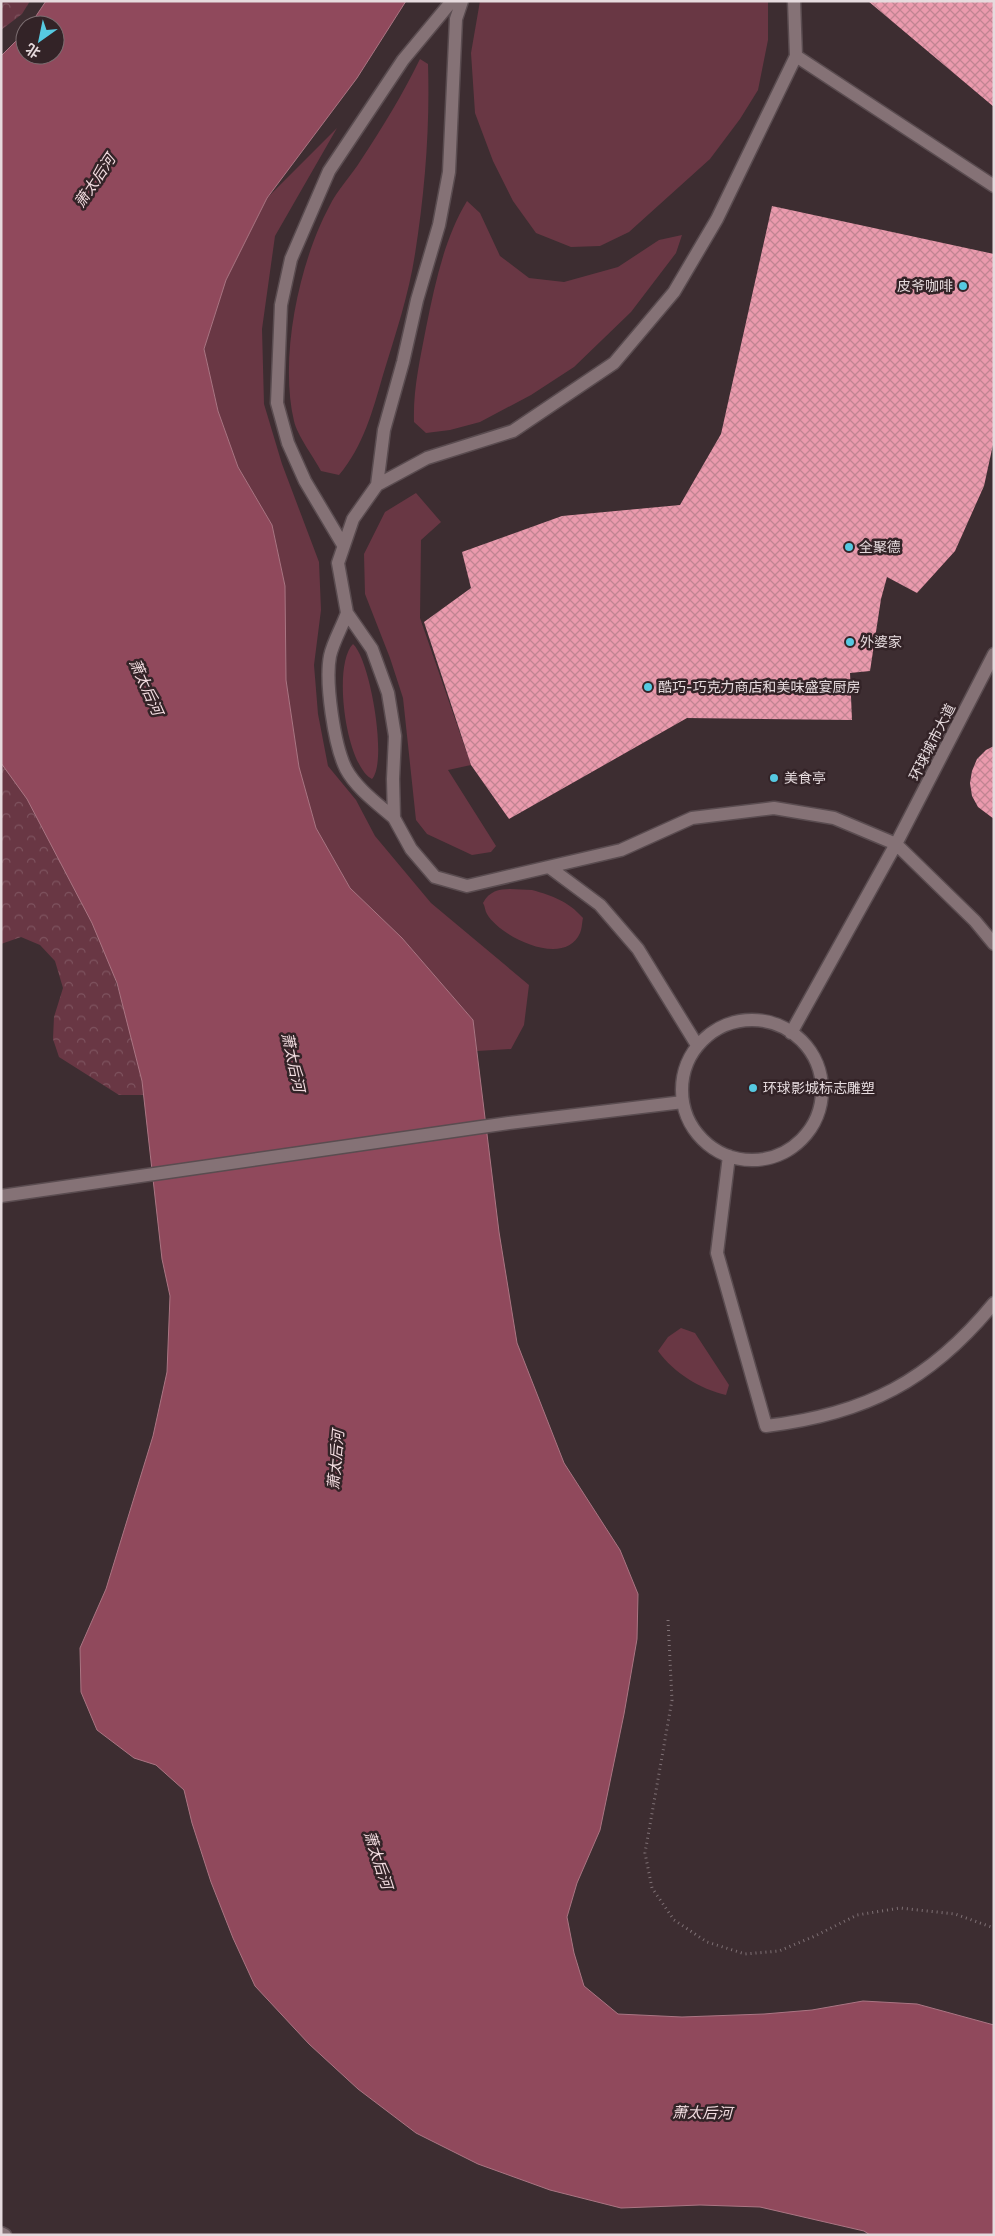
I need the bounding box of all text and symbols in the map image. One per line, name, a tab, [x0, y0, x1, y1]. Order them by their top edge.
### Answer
north arrow	[15, 15, 65, 65]
text: 北	[22, 40, 44, 62]
water label: 萧太后河	[70, 148, 121, 211]
place label: 皮爷咖啡	[897, 277, 953, 295]
marker: 皮爷咖啡	[957, 280, 969, 292]
place label: 全聚德	[859, 538, 901, 556]
marker: 全聚德	[843, 541, 855, 553]
place label: 外婆家	[860, 633, 902, 651]
marker: 外婆家	[844, 636, 856, 648]
water label: 萧太后河	[126, 656, 169, 721]
place label: 酷巧-巧克力商店和美味盛宴厨房	[658, 678, 860, 696]
marker: 酷巧-巧克力商店和美味盛宴厨房	[642, 681, 654, 693]
street label: 环球城市大道	[905, 700, 959, 784]
place label: 美食亭	[784, 769, 826, 787]
marker: 美食亭	[768, 772, 780, 784]
water label: 萧太后河	[278, 1031, 310, 1096]
place label: 环球影城标志雕塑	[763, 1079, 875, 1097]
marker: 环球影城标志雕塑	[747, 1082, 759, 1094]
water label: 萧太后河	[323, 1426, 348, 1491]
water label: 萧太后河	[360, 1828, 398, 1894]
water label: 萧太后河	[672, 2102, 735, 2123]

